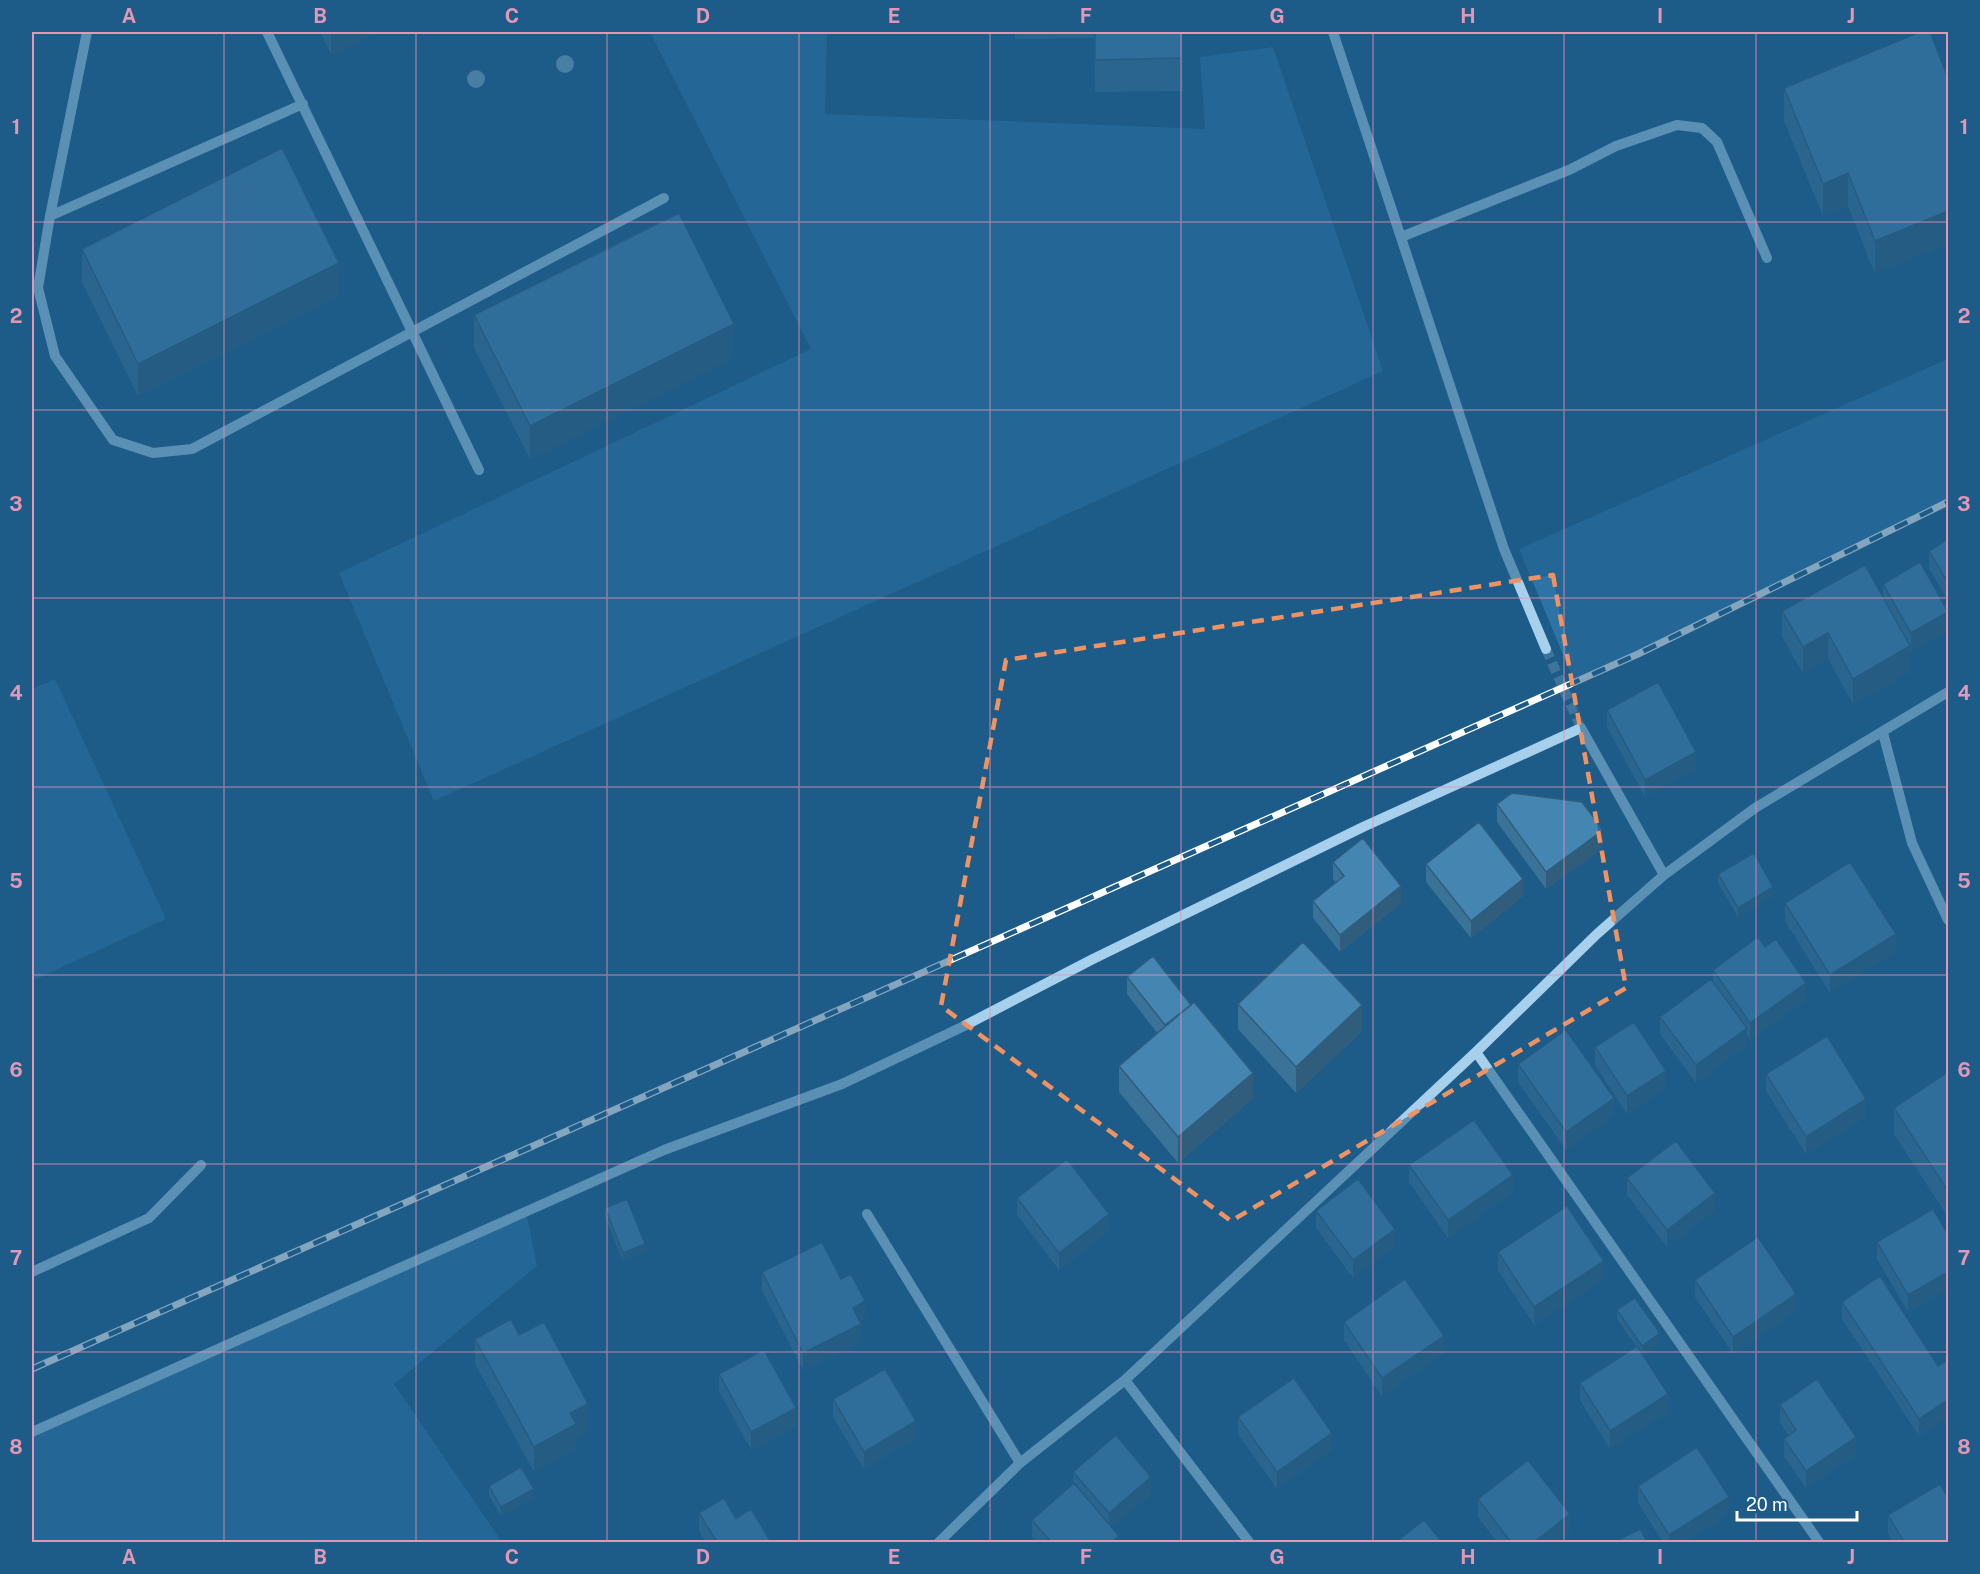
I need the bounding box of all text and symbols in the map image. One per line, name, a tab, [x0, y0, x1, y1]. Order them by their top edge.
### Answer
text: A	[122, 4, 136, 28]
text: B	[313, 4, 327, 28]
text: C	[505, 4, 519, 28]
text: D	[696, 4, 710, 28]
text: E	[888, 4, 900, 28]
text: F	[1080, 4, 1092, 28]
text: G	[1269, 4, 1285, 28]
text: H	[1460, 4, 1476, 28]
text: I	[1657, 4, 1663, 28]
text: J	[1847, 4, 1855, 28]
text: 1	[12, 115, 20, 139]
text: 1	[1960, 115, 1968, 139]
text: 2	[10, 304, 22, 328]
text: 2	[1958, 304, 1970, 328]
text: 3	[9, 492, 23, 516]
text: 3	[1957, 492, 1971, 516]
text: 4	[9, 681, 23, 705]
text: 4	[1957, 681, 1971, 705]
text: 5	[9, 869, 23, 893]
text: 5	[1957, 869, 1971, 893]
text: 6	[9, 1058, 23, 1082]
text: 6	[1957, 1058, 1971, 1082]
text: 7	[10, 1246, 22, 1270]
text: 7	[1958, 1246, 1970, 1270]
text: 8	[9, 1435, 23, 1459]
text: 8	[1957, 1435, 1971, 1459]
scale bar	[1737, 1484, 1857, 1522]
text: 20 m	[1746, 1494, 1788, 1515]
text: A	[122, 1545, 136, 1569]
text: B	[313, 1545, 327, 1569]
text: C	[505, 1545, 519, 1569]
text: D	[696, 1545, 710, 1569]
text: E	[888, 1545, 900, 1569]
text: F	[1080, 1545, 1092, 1569]
text: G	[1269, 1545, 1285, 1569]
text: H	[1460, 1545, 1476, 1569]
text: I	[1657, 1545, 1663, 1569]
text: J	[1847, 1545, 1855, 1569]

